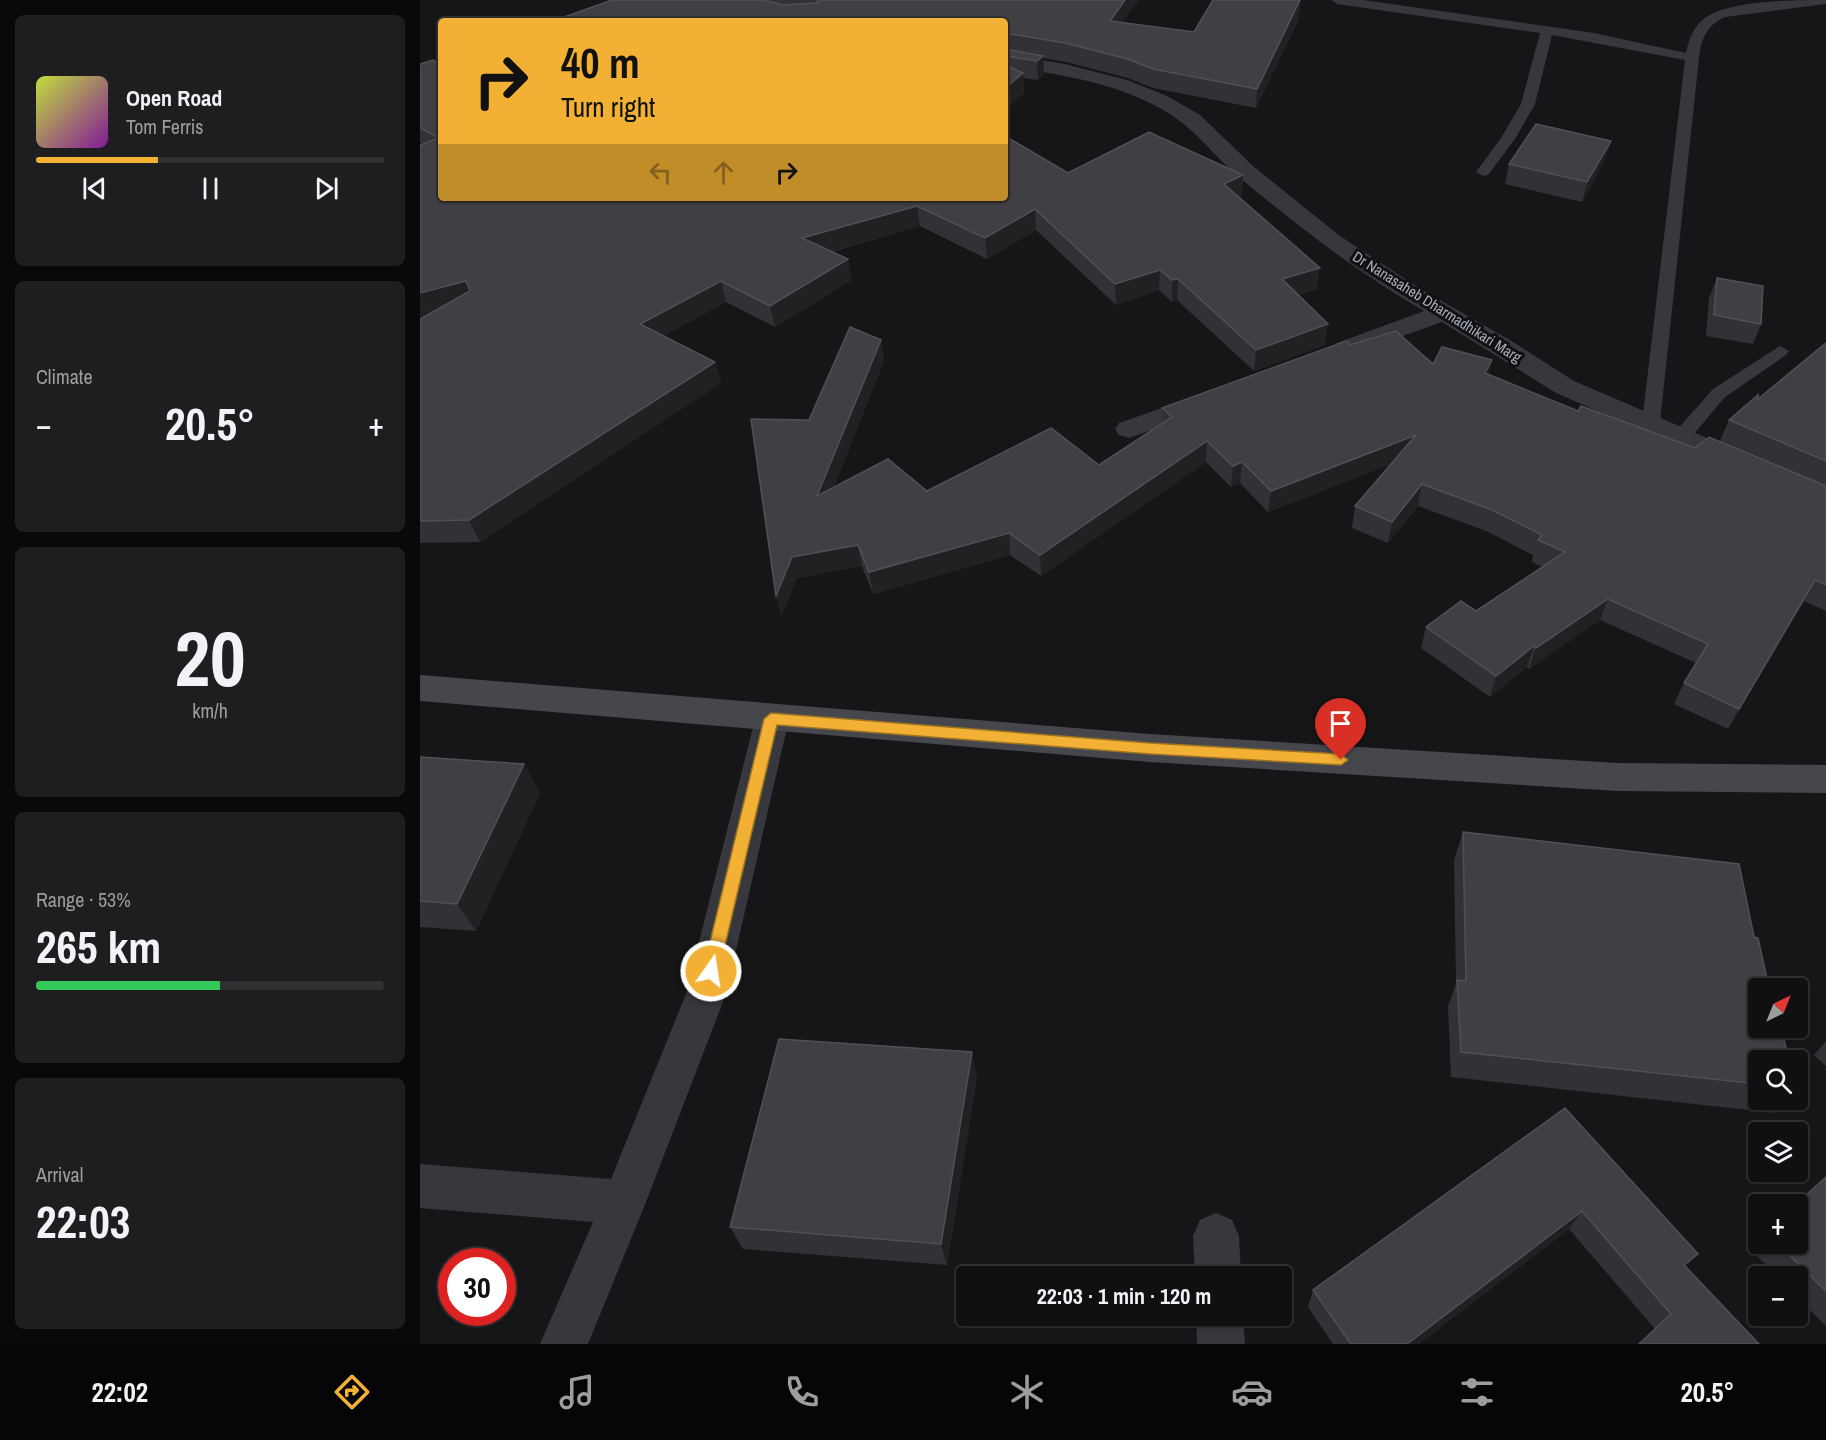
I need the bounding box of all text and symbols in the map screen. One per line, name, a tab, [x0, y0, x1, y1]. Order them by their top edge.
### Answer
text: 40 m	[561, 35, 640, 91]
icon: right	[462, 42, 540, 120]
text: Open Road	[126, 83, 222, 113]
text: Turn right	[561, 89, 655, 125]
text: Tom Ferris	[126, 113, 204, 140]
icon: left	[644, 156, 677, 189]
icon: ahead	[707, 156, 740, 189]
icon: right	[770, 156, 803, 189]
icon: previous	[78, 172, 111, 205]
icon: pause	[194, 172, 227, 205]
icon: next	[310, 172, 343, 205]
street label: Dr Nanasaheb Dharmadhikari Marg	[1349, 246, 1526, 367]
text: Climate	[36, 363, 93, 390]
text: 20.5°	[165, 393, 255, 454]
text: −	[36, 402, 52, 446]
text: +	[368, 402, 384, 446]
text: 20	[174, 605, 246, 710]
text: km/h	[192, 697, 228, 724]
pin	[1315, 698, 1366, 760]
icon: arrive	[1324, 707, 1357, 740]
text: Range · 53%	[36, 886, 131, 913]
text: 265 km	[36, 916, 161, 977]
position arrow	[679, 939, 743, 1003]
north arrow	[1748, 978, 1808, 1038]
map controls	[1748, 978, 1808, 1326]
button: search	[1748, 1050, 1808, 1110]
button: layers	[1748, 1122, 1808, 1182]
text: Arrival	[36, 1161, 83, 1188]
text: 22:03	[36, 1191, 130, 1252]
button: +	[1748, 1194, 1808, 1254]
speed limit sign: 30	[438, 1248, 516, 1326]
button: −	[1748, 1266, 1808, 1326]
text: 22:03 · 1 min · 120 m	[1037, 1281, 1211, 1311]
icon: directions	[331, 1371, 373, 1413]
icon: music	[556, 1371, 598, 1413]
icon: phone	[781, 1371, 823, 1413]
icon: climate	[1006, 1371, 1048, 1413]
icon: car	[1231, 1371, 1273, 1413]
icon: filters	[1456, 1371, 1498, 1413]
text: 22:02	[91, 1374, 148, 1410]
text: 20.5°	[1681, 1374, 1734, 1410]

